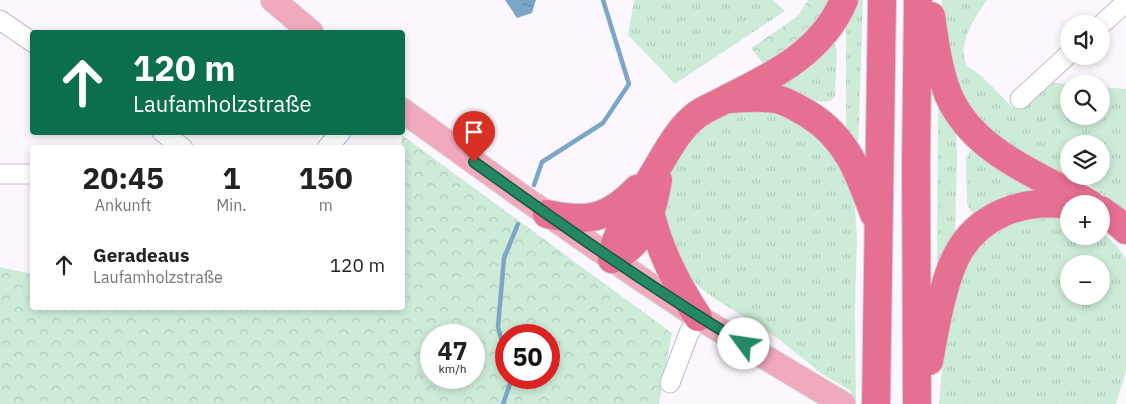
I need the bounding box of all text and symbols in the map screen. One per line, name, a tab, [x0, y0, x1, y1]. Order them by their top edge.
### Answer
map controls	[1060, 15, 1110, 305]
button: sound	[1060, 15, 1110, 65]
text: 120 m	[133, 45, 236, 91]
icon: ahead	[50, 50, 115, 115]
button: search	[1060, 75, 1110, 125]
text: Laufamholzstraße	[133, 89, 312, 118]
pin	[453, 111, 495, 162]
icon: arrive	[460, 118, 488, 146]
button: layers	[1060, 135, 1110, 185]
text: 20:45	[82, 158, 164, 197]
text: 1	[222, 158, 240, 197]
text: 150	[299, 158, 353, 197]
text: Ankunft	[95, 195, 151, 215]
text: Min.	[216, 195, 247, 215]
text: m	[319, 195, 333, 215]
button: +	[1060, 195, 1110, 245]
text: Geradeaus	[93, 243, 190, 267]
icon: ahead	[50, 251, 78, 279]
text: 120 m	[330, 253, 385, 277]
button: −	[1060, 255, 1110, 305]
text: Laufamholzstraße	[93, 267, 223, 287]
position arrow	[717, 317, 769, 369]
speed limit sign: 50	[495, 324, 560, 389]
text: 47	[437, 334, 468, 367]
text: km/h	[438, 361, 467, 376]

